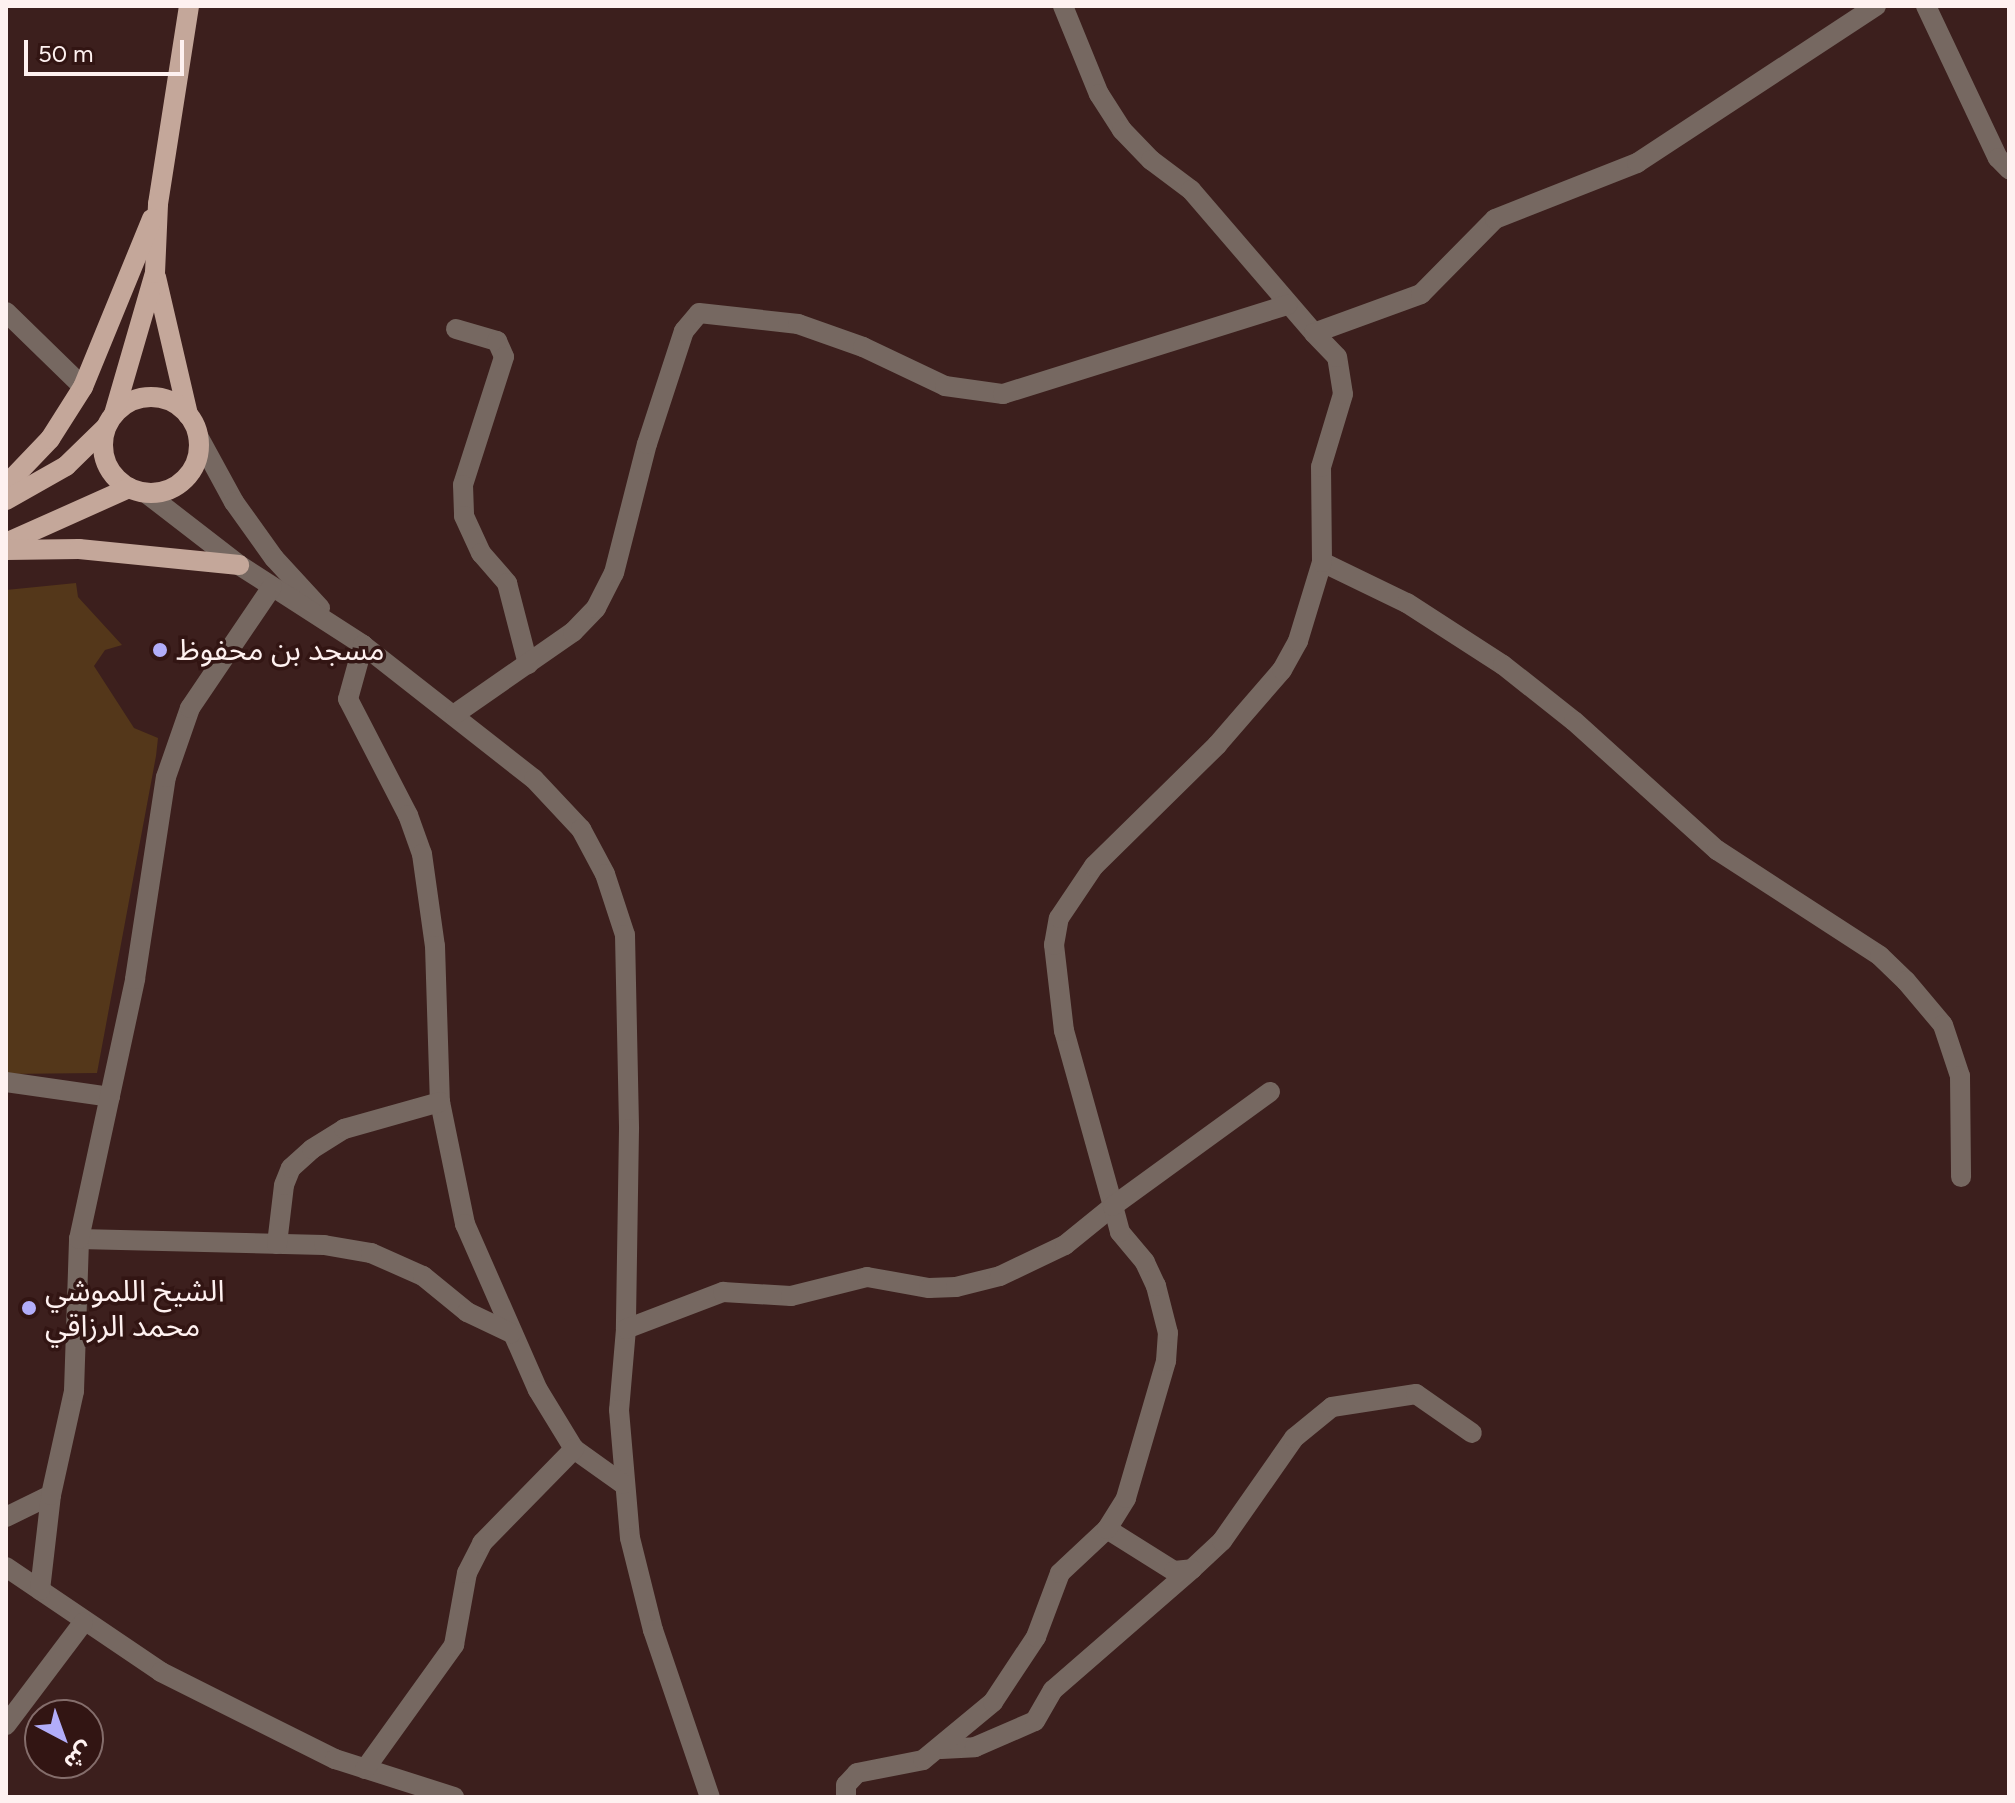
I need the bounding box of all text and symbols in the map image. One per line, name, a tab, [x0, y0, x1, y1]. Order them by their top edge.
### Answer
scale bar	[28, 24, 188, 74]
text: 50 m	[38, 39, 94, 68]
place label: مسجد بن محفوظ	[176, 632, 385, 668]
marker: مسجد بن محفوظ	[151, 641, 169, 659]
place label: الشيخ اللموشي محمد الرزاقي	[45, 1273, 225, 1344]
marker: الشيخ اللموشي محمد الرزاقي	[20, 1299, 38, 1317]
north arrow	[24, 1699, 104, 1779]
text: ش	[59, 1736, 99, 1776]

